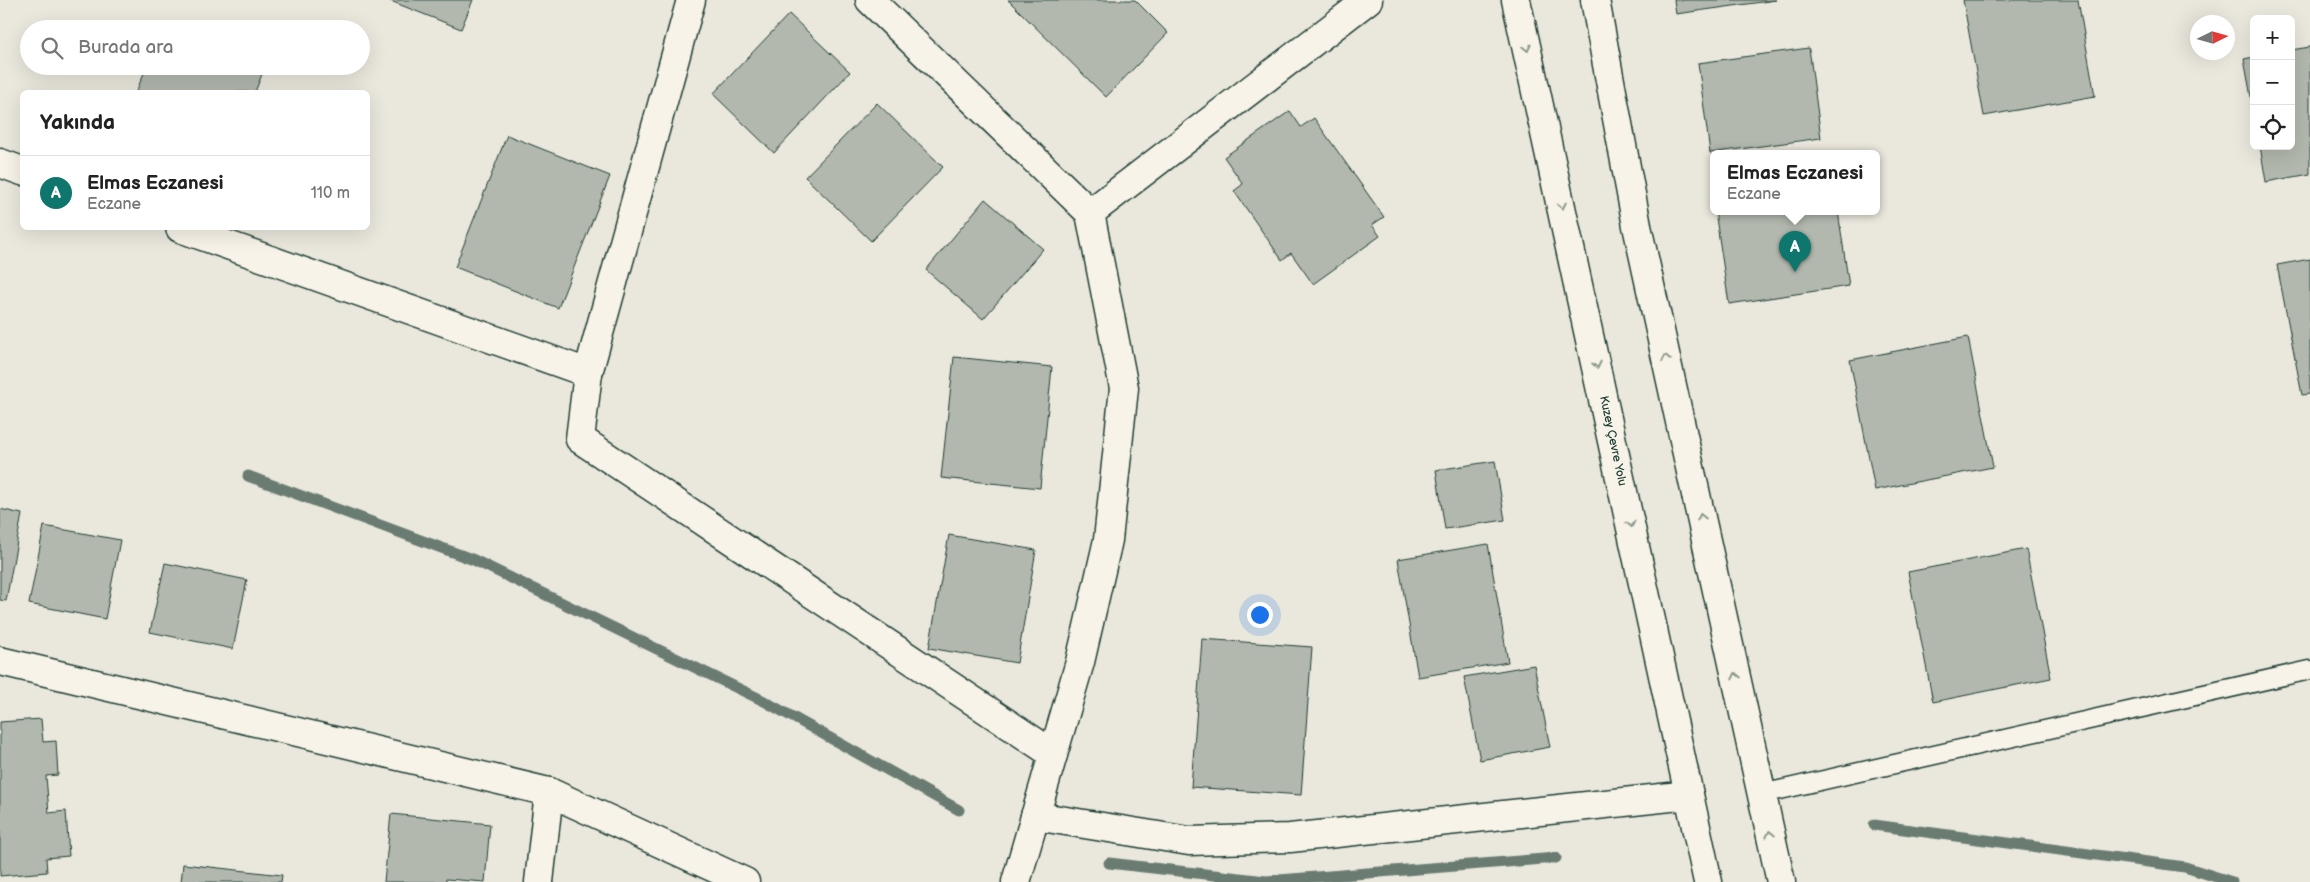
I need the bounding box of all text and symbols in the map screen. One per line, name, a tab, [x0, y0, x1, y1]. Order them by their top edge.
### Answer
north arrow	[2190, 15, 2235, 60]
map controls	[2250, 15, 2295, 150]
button: +	[2250, 15, 2295, 60]
search box	[20, 20, 370, 75]
icon: search	[38, 34, 66, 62]
text: Burada ara	[78, 36, 174, 59]
one-way arrow	[1521, 43, 1532, 52]
button: −	[2250, 60, 2295, 105]
button: locate	[2250, 105, 2295, 150]
text: Yakında	[40, 110, 115, 135]
popup	[1710, 150, 1880, 215]
text: Elmas Eczanesi	[1727, 162, 1863, 185]
text: Elmas Eczanesi	[87, 172, 224, 195]
text: A	[51, 184, 61, 203]
text: 110 m	[311, 184, 350, 203]
text: Eczane	[1727, 185, 1781, 204]
text: Eczane	[87, 195, 141, 214]
one-way arrow	[1557, 202, 1567, 211]
pin: A	[1779, 231, 1811, 272]
one-way arrow	[1661, 354, 1672, 363]
one-way arrow	[1591, 361, 1601, 369]
street label: Kuzey Çevre Yolu	[1596, 395, 1630, 487]
one-way arrow	[1696, 513, 1707, 521]
one-way arrow	[1625, 519, 1636, 528]
your location	[1247, 602, 1273, 628]
one-way arrow	[1731, 671, 1741, 680]
one-way arrow	[1766, 830, 1776, 839]

